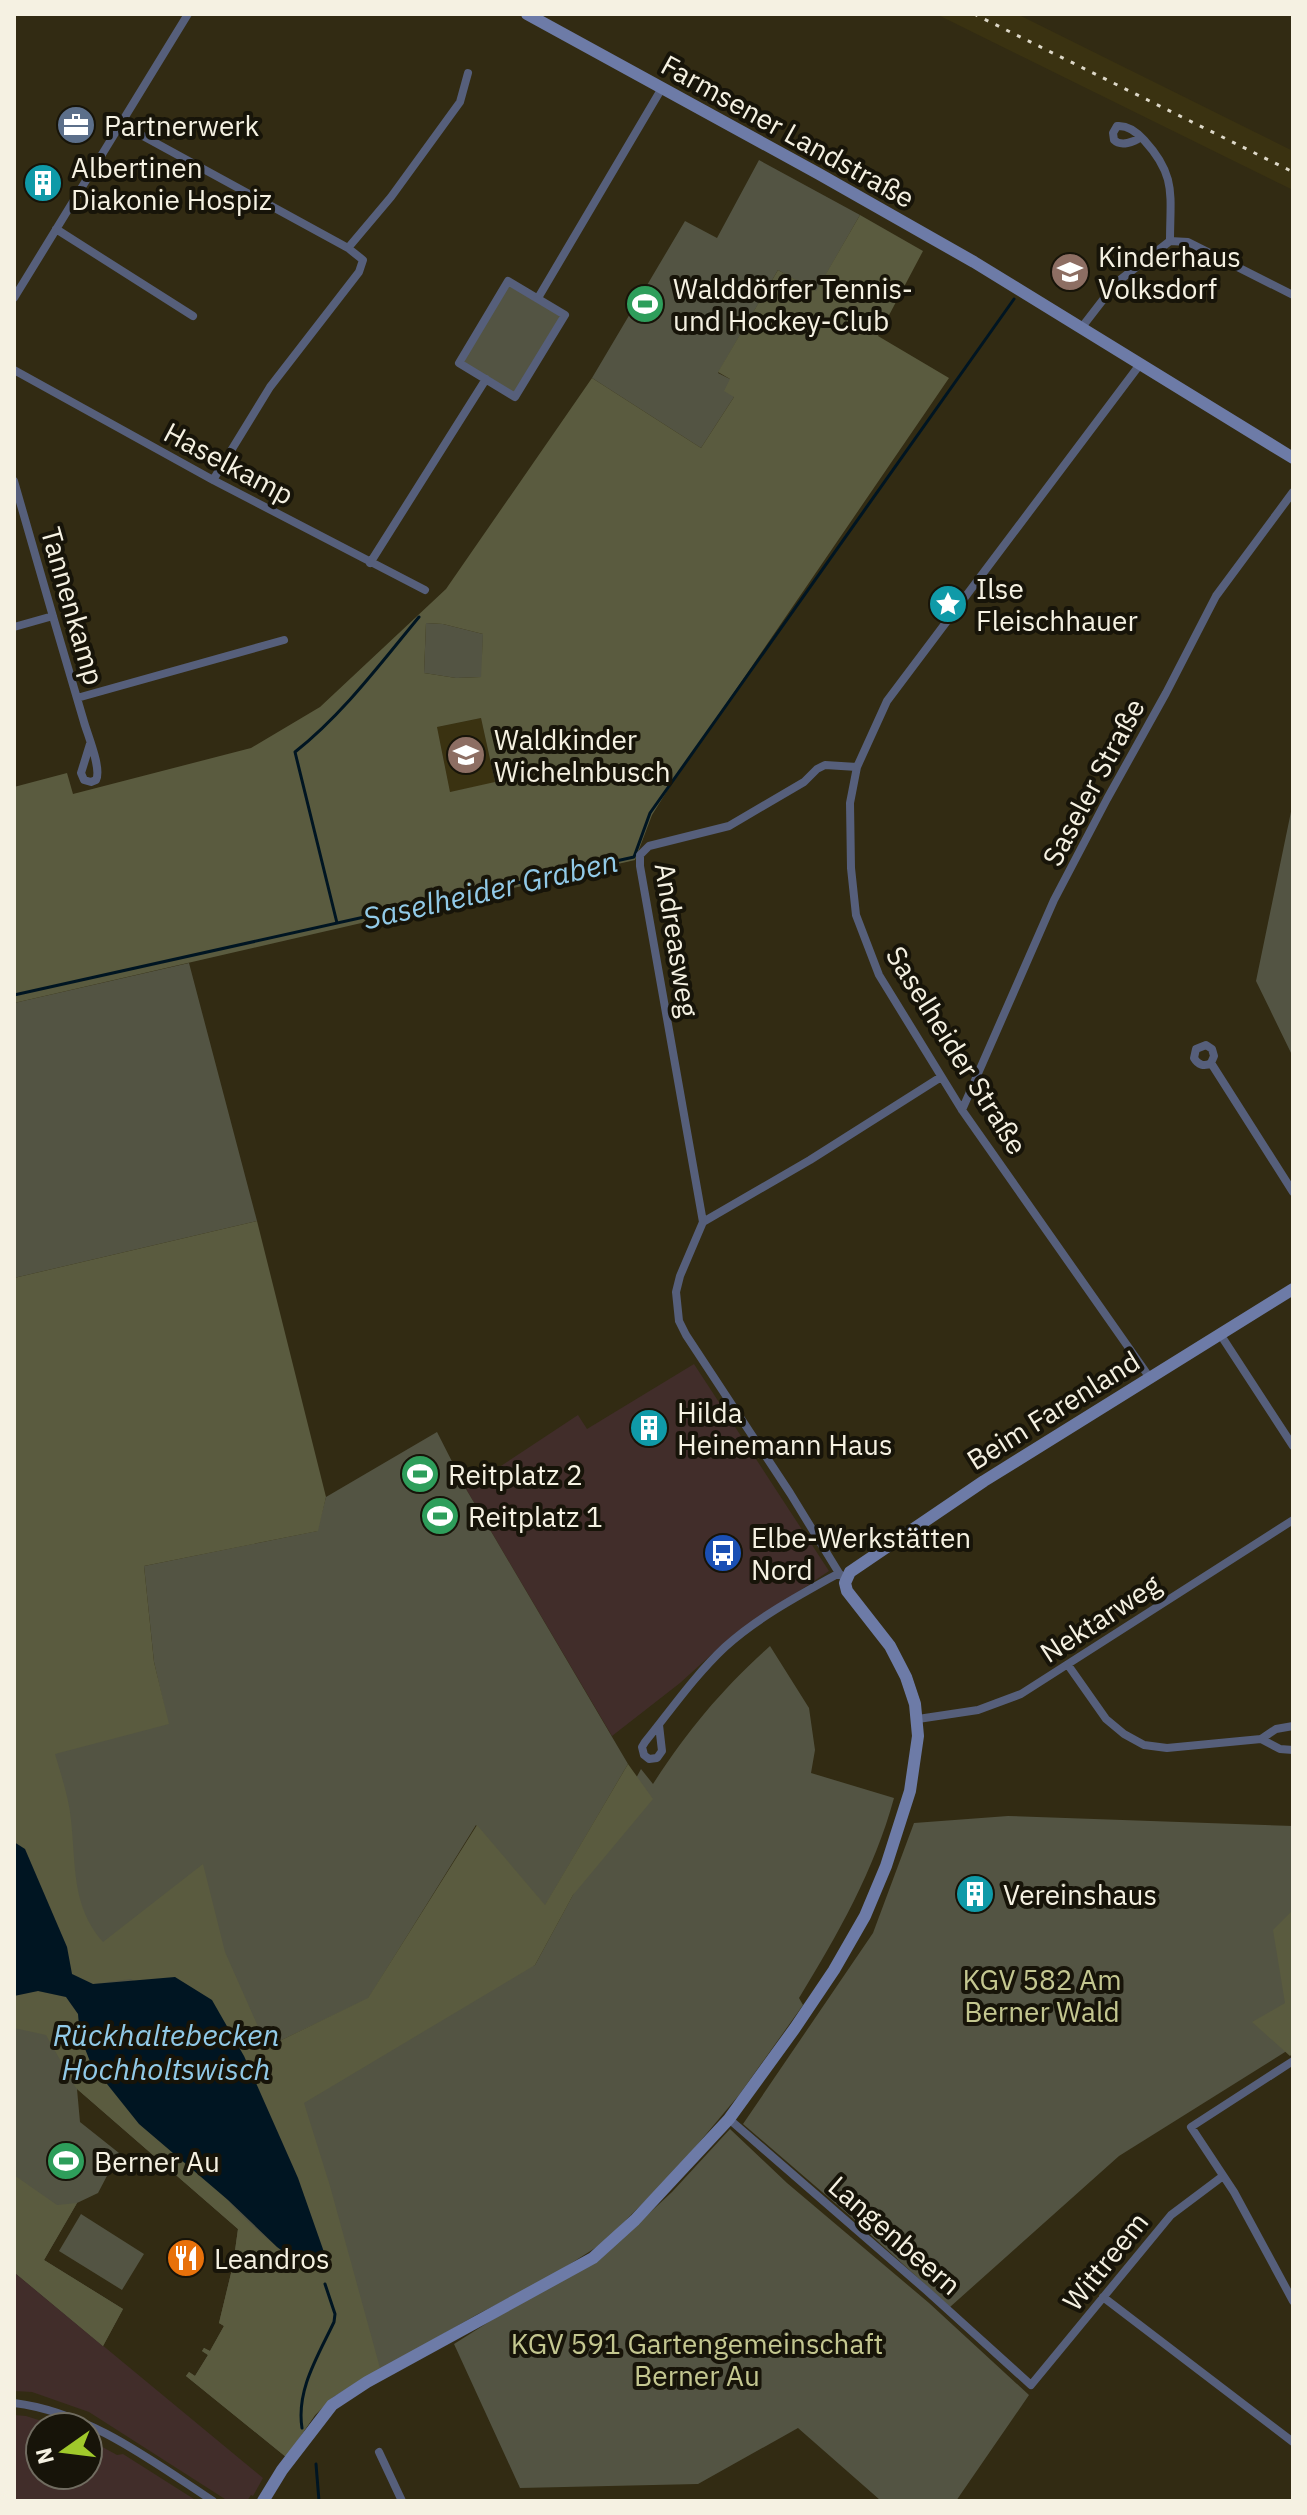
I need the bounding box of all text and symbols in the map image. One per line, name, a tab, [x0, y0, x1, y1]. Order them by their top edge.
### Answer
street label: Farmsener Landstraße	[655, 46, 921, 216]
office icon: Partnerwerk	[55, 104, 97, 146]
place label: Partnerwerk	[104, 107, 260, 144]
place label: Albertinen Diakonie Hospiz	[71, 149, 272, 218]
building icon: Albertinen Diakonie Hospiz	[22, 162, 64, 204]
place label: Kinderhaus Volksdorf	[1098, 238, 1241, 307]
school or university icon: Kinderhaus Volksdorf	[1049, 251, 1091, 293]
place label: Walddörfer Tennis- und Hockey-Club	[673, 270, 913, 339]
sports icon: Walddörfer Tennis- und Hockey-Club	[624, 283, 666, 325]
street label: Haselkamp	[158, 413, 300, 513]
street label: Tannenkamp	[33, 523, 113, 689]
place label: Ilse Fleischhauer	[976, 570, 1138, 639]
place icon: Ilse Fleischhauer	[927, 583, 969, 625]
street label: Saseler Straße	[1033, 692, 1153, 872]
place label: Waldkinder Wichelnbusch	[494, 721, 671, 790]
school or university icon: Waldkinder Wichelnbusch	[445, 734, 487, 776]
water label: Saselheider Graben	[359, 841, 621, 937]
street label: Andreasweg	[647, 860, 707, 1020]
street label: Saselheider Straße	[878, 939, 1036, 1161]
street label: Beim Farenland	[960, 1342, 1146, 1478]
place label: Hilda Heinemann Haus	[677, 1394, 893, 1463]
building icon: Hilda Heinemann Haus	[628, 1407, 670, 1449]
sports icon: Reitplatz 2	[399, 1453, 441, 1495]
place label: Reitplatz 2	[448, 1456, 583, 1493]
sports icon: Reitplatz 1	[419, 1495, 461, 1537]
place label: Reitplatz 1	[468, 1498, 603, 1535]
place label: Elbe-Werkstätten Nord	[751, 1519, 971, 1588]
bus stop icon: Elbe-Werkstätten Nord	[702, 1532, 744, 1574]
street label: Nektarweg	[1033, 1565, 1167, 1671]
building icon: Vereinshaus	[954, 1873, 996, 1915]
place label: Vereinshaus	[1003, 1876, 1157, 1913]
park label: KGV 582 Am Berner Wald	[962, 1961, 1122, 2030]
water label: Rückhaltebecken Hochholtswisch	[53, 2015, 279, 2088]
sports icon: Berner Au	[45, 2140, 87, 2182]
place label: Berner Au	[94, 2143, 220, 2180]
street label: Langenbeern	[821, 2167, 969, 2303]
street label: Wittreem	[1054, 2204, 1156, 2318]
restaurant icon: Leandros	[165, 2237, 207, 2279]
place label: Leandros	[214, 2240, 330, 2277]
park label: KGV 591 Gartengemeinschaft Berner Au	[511, 2325, 883, 2394]
north arrow	[24, 2411, 104, 2491]
text: N	[28, 2445, 60, 2467]

